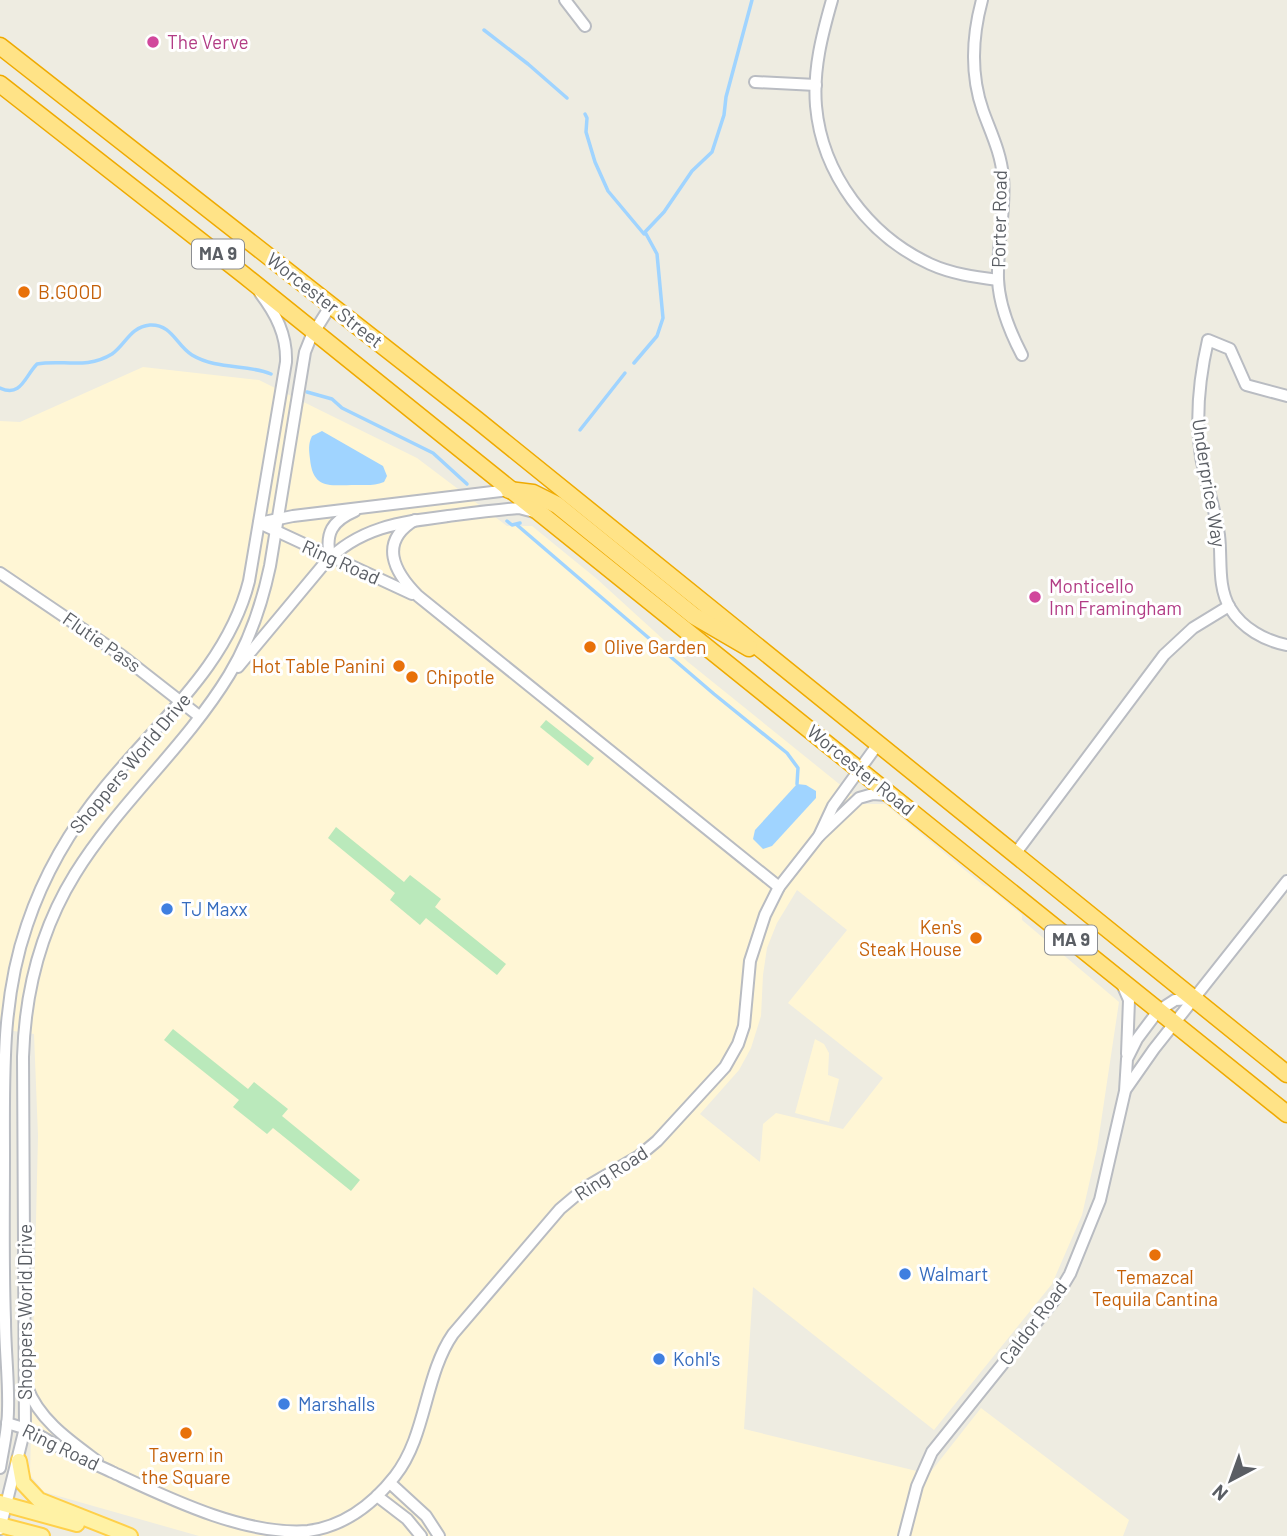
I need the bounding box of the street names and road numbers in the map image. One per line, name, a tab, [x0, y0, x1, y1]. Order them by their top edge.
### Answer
street label: Porter Road	[986, 170, 1011, 268]
road number: MA 9	[192, 240, 244, 268]
street label: Worcester Street	[263, 247, 388, 352]
street label: Underprice Way	[1188, 417, 1231, 549]
street label: Ring Road	[299, 534, 384, 589]
street label: Flutie Pass	[59, 606, 146, 677]
street label: Shoppers World Drive	[64, 688, 195, 838]
street label: Worcester Road	[803, 719, 920, 820]
road number: MA 9	[1045, 925, 1097, 954]
street label: Ring Road	[570, 1140, 652, 1205]
street label: Shoppers World Drive	[13, 1224, 36, 1400]
street label: Caldor Road	[994, 1276, 1072, 1369]
street label: Ring Road	[19, 1418, 103, 1475]

